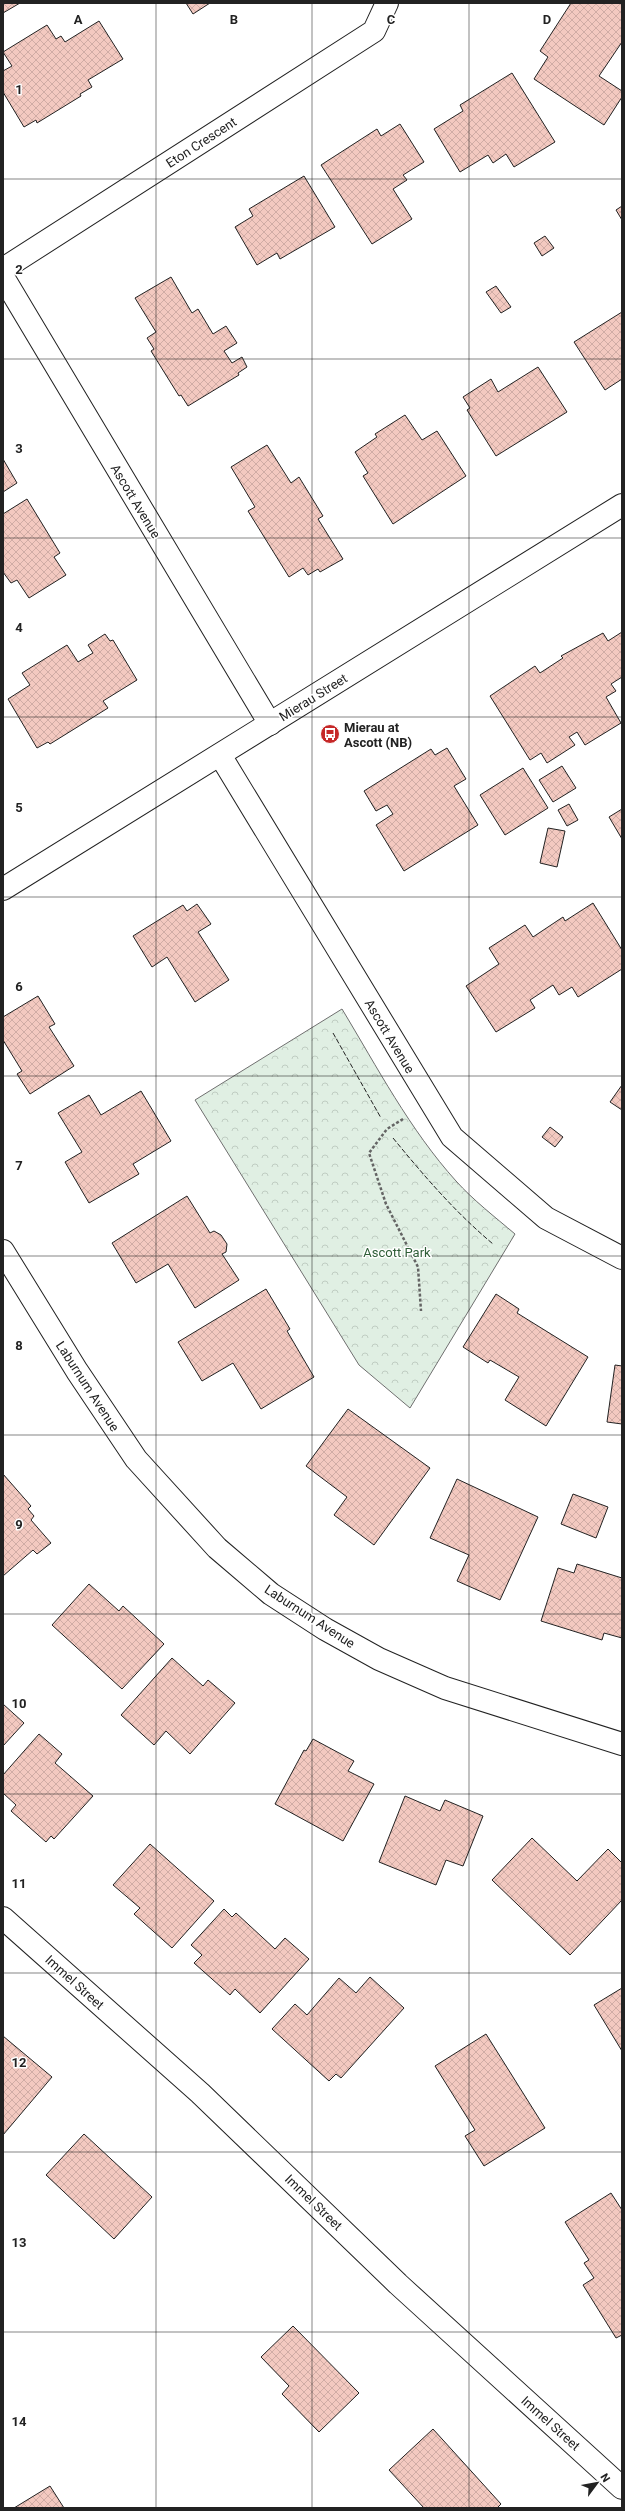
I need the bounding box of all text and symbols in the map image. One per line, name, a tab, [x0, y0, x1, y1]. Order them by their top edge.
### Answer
text: A	[74, 12, 83, 27]
text: B	[230, 12, 238, 27]
text: C	[387, 12, 396, 27]
text: D	[543, 12, 551, 27]
text: 1	[15, 82, 23, 97]
street label: Eton Crescent	[163, 114, 239, 171]
text: 2	[15, 262, 23, 277]
text: 3	[15, 441, 23, 456]
street label: Ascott Avenue	[108, 462, 164, 541]
text: 4	[15, 620, 23, 635]
street label: Mierau Street	[277, 671, 350, 724]
place label: Mierau at Ascott (NB)	[344, 720, 412, 750]
bus stop icon: Mierau at Ascott (NB)	[319, 723, 341, 745]
text: 5	[15, 800, 23, 815]
text: 6	[15, 979, 23, 994]
street label: Ascott Avenue	[362, 997, 418, 1076]
text: 7	[15, 1158, 23, 1173]
park label: Ascott Park	[363, 1245, 431, 1260]
text: 8	[15, 1338, 23, 1353]
street label: Laburnum Avenue	[53, 1338, 122, 1434]
text: 9	[15, 1517, 23, 1532]
street label: Laburnum Avenue	[262, 1582, 358, 1651]
text: 10	[12, 1696, 26, 1711]
text: 11	[12, 1876, 26, 1891]
street label: Immel Street	[42, 1952, 107, 2013]
text: 12	[12, 2055, 26, 2070]
street label: Immel Street	[282, 2171, 345, 2233]
text: 13	[12, 2235, 26, 2250]
street label: Immel Street	[518, 2393, 583, 2454]
text: 14	[12, 2414, 27, 2429]
north arrow	[577, 2463, 617, 2503]
text: N	[597, 2471, 613, 2485]

